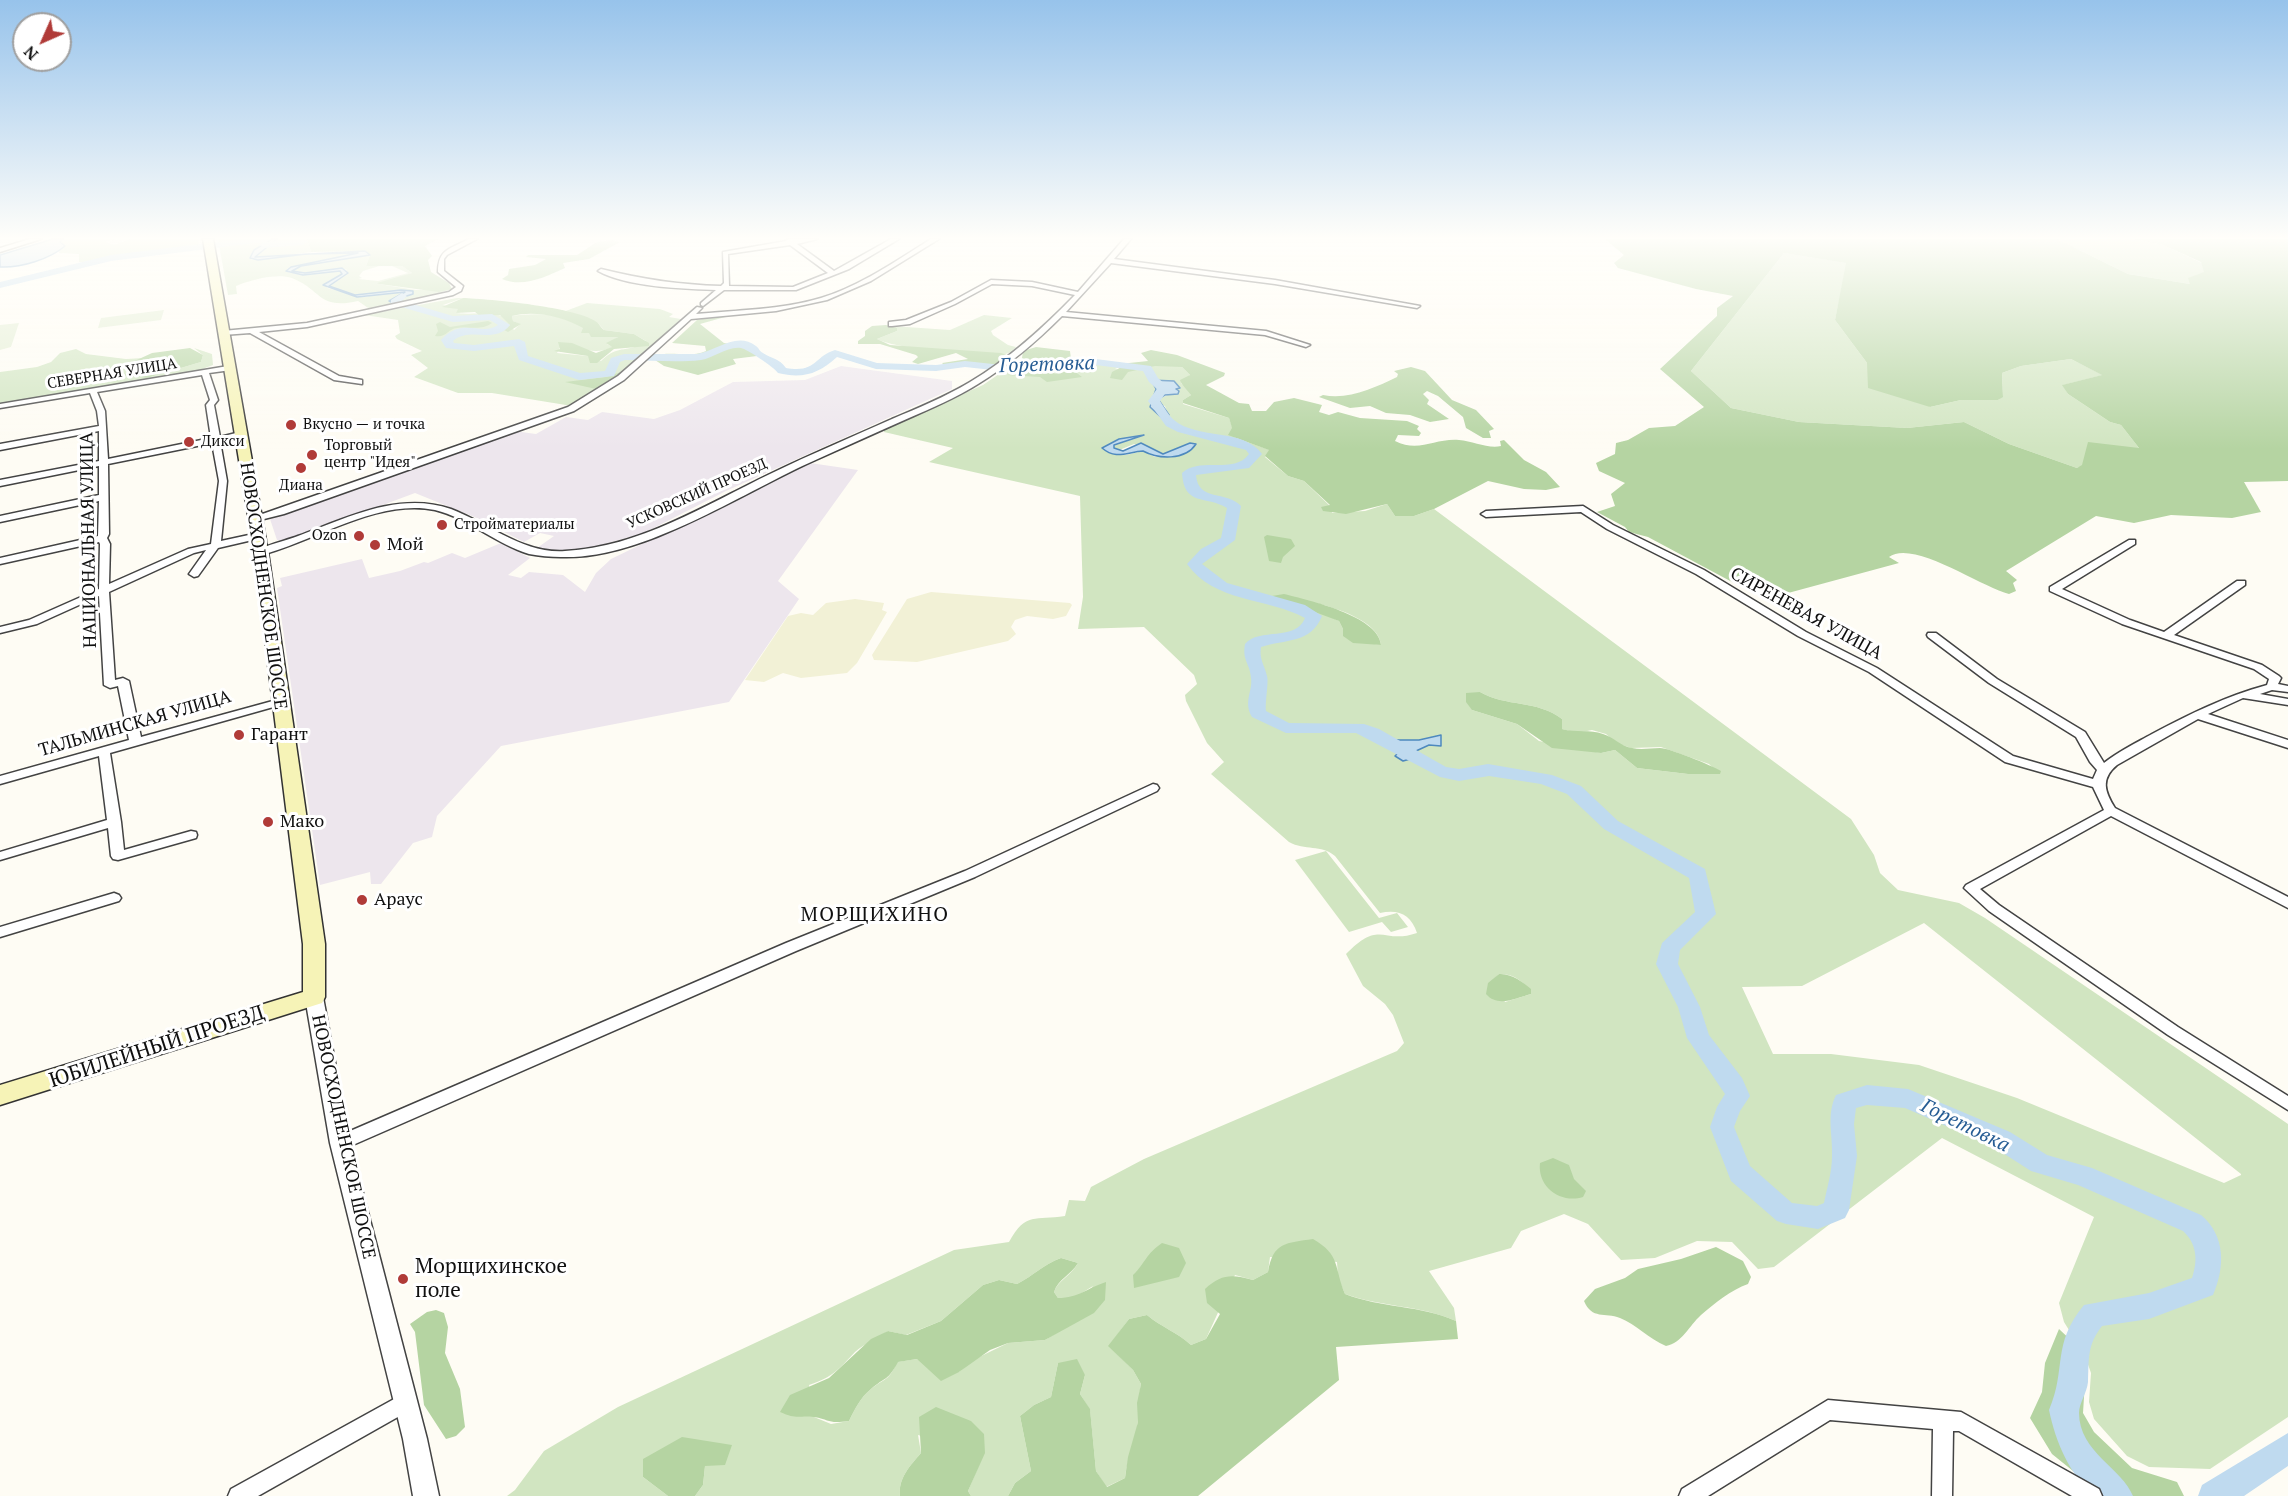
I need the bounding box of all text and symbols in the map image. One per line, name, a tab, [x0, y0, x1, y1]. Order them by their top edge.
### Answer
north arrow	[12, 12, 72, 72]
text: N	[19, 41, 43, 65]
water label: Горетовка	[999, 351, 1095, 379]
street label: СЕВЕРНАЯ УЛИЦА	[46, 355, 178, 393]
place label: Вкусно — и точка	[303, 416, 425, 434]
marker: Вкусно — и точка	[284, 418, 298, 432]
street label: НАЦИОНАЛЬНАЯ УЛИЦА	[76, 432, 102, 648]
place label: Дикси	[201, 433, 245, 451]
marker: Дикси	[182, 435, 196, 449]
place label: Торговый центр "Идея"	[324, 437, 416, 472]
marker: Торговый центр "Идея"	[305, 448, 319, 462]
street label: УСКОВСКИЙ ПРОЕЗД	[624, 455, 770, 533]
street label: НОВОСХОДНЕНСКОЕ ШОССЕ	[235, 461, 291, 711]
marker: Диана	[294, 461, 308, 475]
place label: Диана	[279, 477, 323, 495]
place label: Стройматериалы	[454, 516, 575, 534]
marker: Стройматериалы	[435, 518, 449, 532]
place label: Ozon	[312, 527, 347, 545]
marker: Ozon	[352, 529, 366, 543]
place label: Мой	[387, 534, 424, 556]
marker: Мой	[368, 538, 382, 552]
street label: СИРЕНЕВАЯ УЛИЦА	[1726, 563, 1886, 665]
street label: ТАЛЬМИНСКАЯ УЛИЦА	[36, 686, 234, 762]
place label: Гарант	[251, 724, 308, 746]
marker: Гарант	[232, 728, 246, 742]
place label: Мако	[280, 811, 324, 833]
marker: Мако	[261, 815, 275, 829]
place label: Араус	[374, 889, 423, 911]
marker: Араус	[355, 893, 369, 907]
district label: МОРЩИХИНО	[800, 903, 950, 927]
street label: ЮБИЛЕЙНЫЙ ПРОЕЗД	[46, 1000, 268, 1094]
street label: НОВОСХОДНЕНСКОЕ ШОССЕ	[306, 1013, 380, 1261]
water label: Горетовка	[1917, 1094, 2013, 1158]
place label: Морщихинское поле	[415, 1254, 567, 1304]
marker: Морщихинское поле	[396, 1272, 410, 1286]

